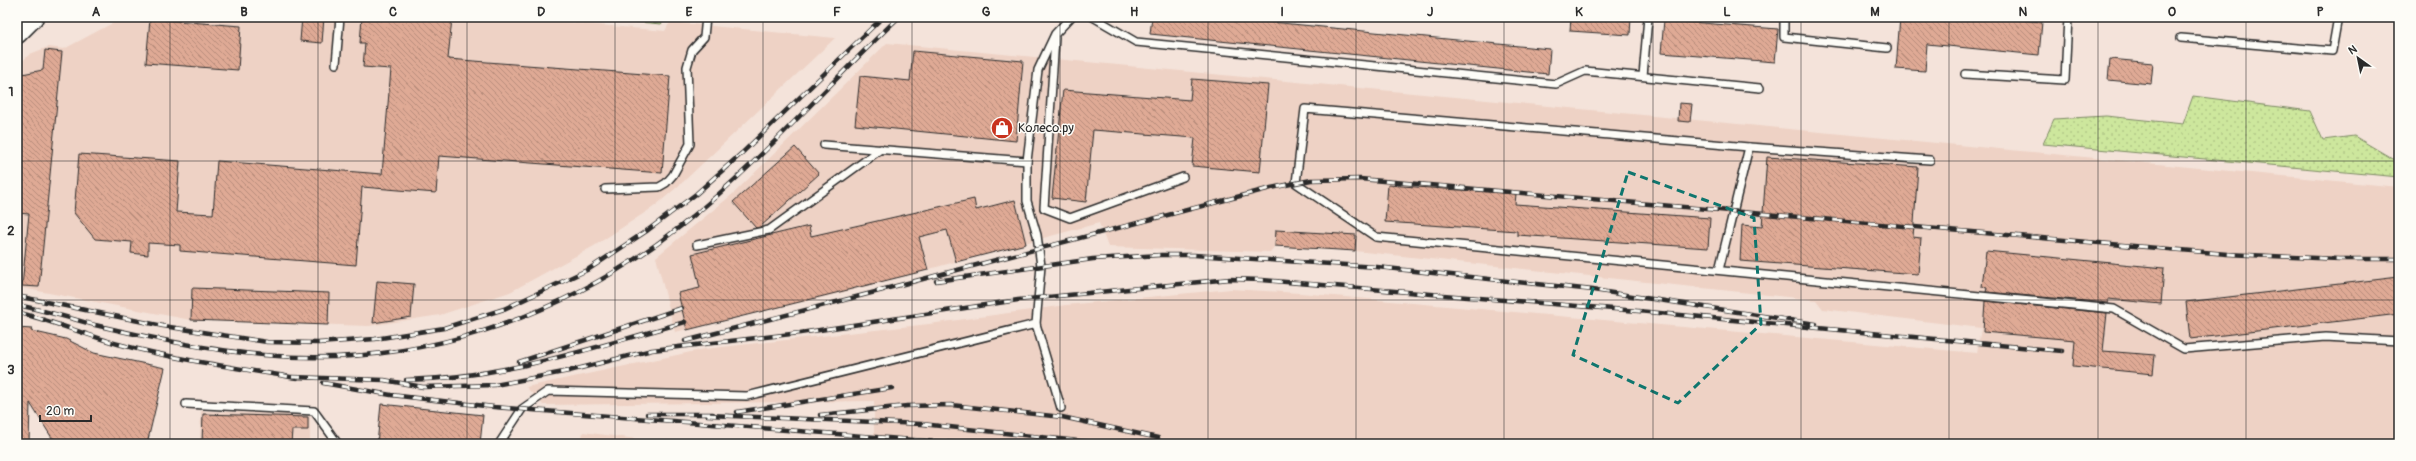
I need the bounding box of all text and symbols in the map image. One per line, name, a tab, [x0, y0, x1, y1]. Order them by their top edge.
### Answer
text: A	[92, 4, 101, 20]
text: B	[240, 4, 248, 20]
text: C	[389, 4, 397, 20]
text: D	[537, 4, 545, 20]
text: E	[686, 4, 693, 20]
text: F	[833, 4, 841, 20]
text: G	[982, 4, 991, 20]
text: H	[1130, 4, 1138, 20]
text: I	[1280, 4, 1284, 20]
text: J	[1427, 4, 1433, 20]
text: K	[1575, 4, 1583, 20]
text: L	[1723, 4, 1731, 20]
text: M	[1870, 4, 1880, 20]
text: N	[2019, 4, 2028, 20]
text: O	[2168, 4, 2177, 20]
text: P	[2316, 4, 2324, 20]
north arrow	[2338, 38, 2378, 78]
text: N	[2346, 42, 2360, 58]
text: 1	[8, 84, 14, 100]
shop icon: Колесо.ру	[989, 115, 1015, 141]
place label: Колесо.ру	[1018, 120, 1074, 136]
text: 2	[7, 223, 15, 239]
text: 3	[7, 362, 15, 378]
scale bar	[40, 397, 91, 423]
text: 20 m	[46, 404, 75, 419]

